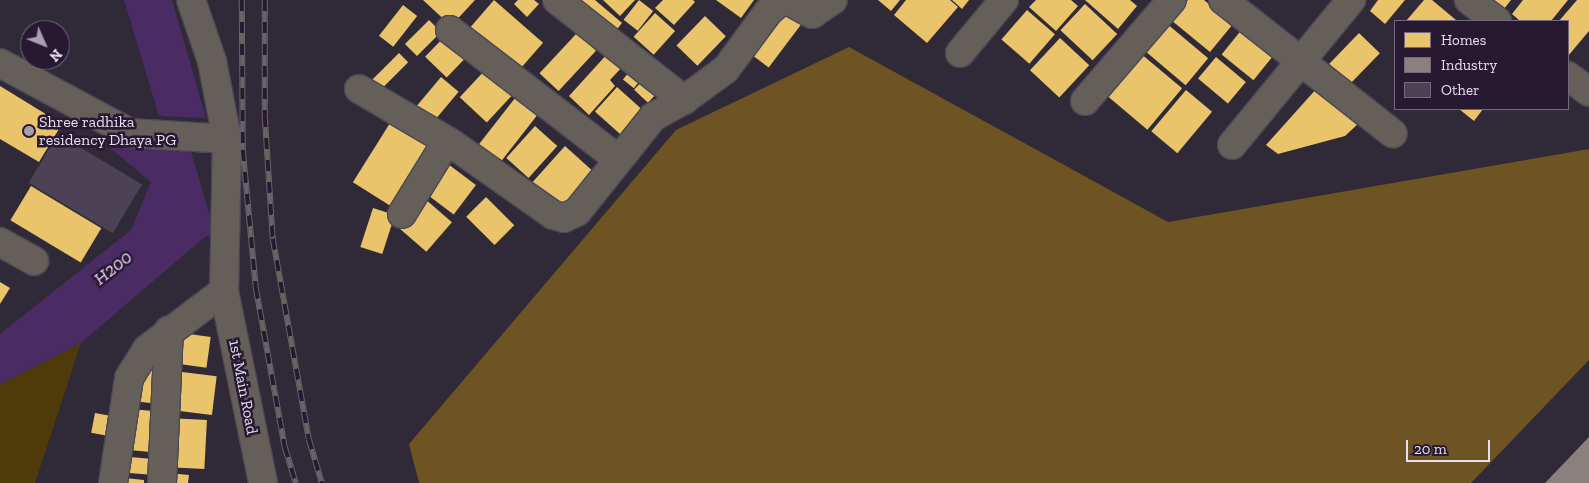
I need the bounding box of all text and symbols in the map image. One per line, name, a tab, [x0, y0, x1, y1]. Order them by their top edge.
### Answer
north arrow	[20, 20, 70, 70]
legend	[1394, 20, 1569, 110]
text: Homes	[1441, 31, 1486, 49]
text: N	[46, 45, 65, 65]
text: Industry	[1441, 56, 1497, 74]
text: Other	[1441, 81, 1479, 99]
place label: Shree radhika residency Dhaya PG	[39, 112, 177, 150]
marker: Shree radhika residency Dhaya PG	[23, 125, 35, 137]
water label: H200	[90, 246, 136, 290]
street label: 1st Main Road	[224, 338, 262, 436]
scale bar	[1409, 430, 1493, 462]
text: 20 m	[1414, 440, 1447, 458]

